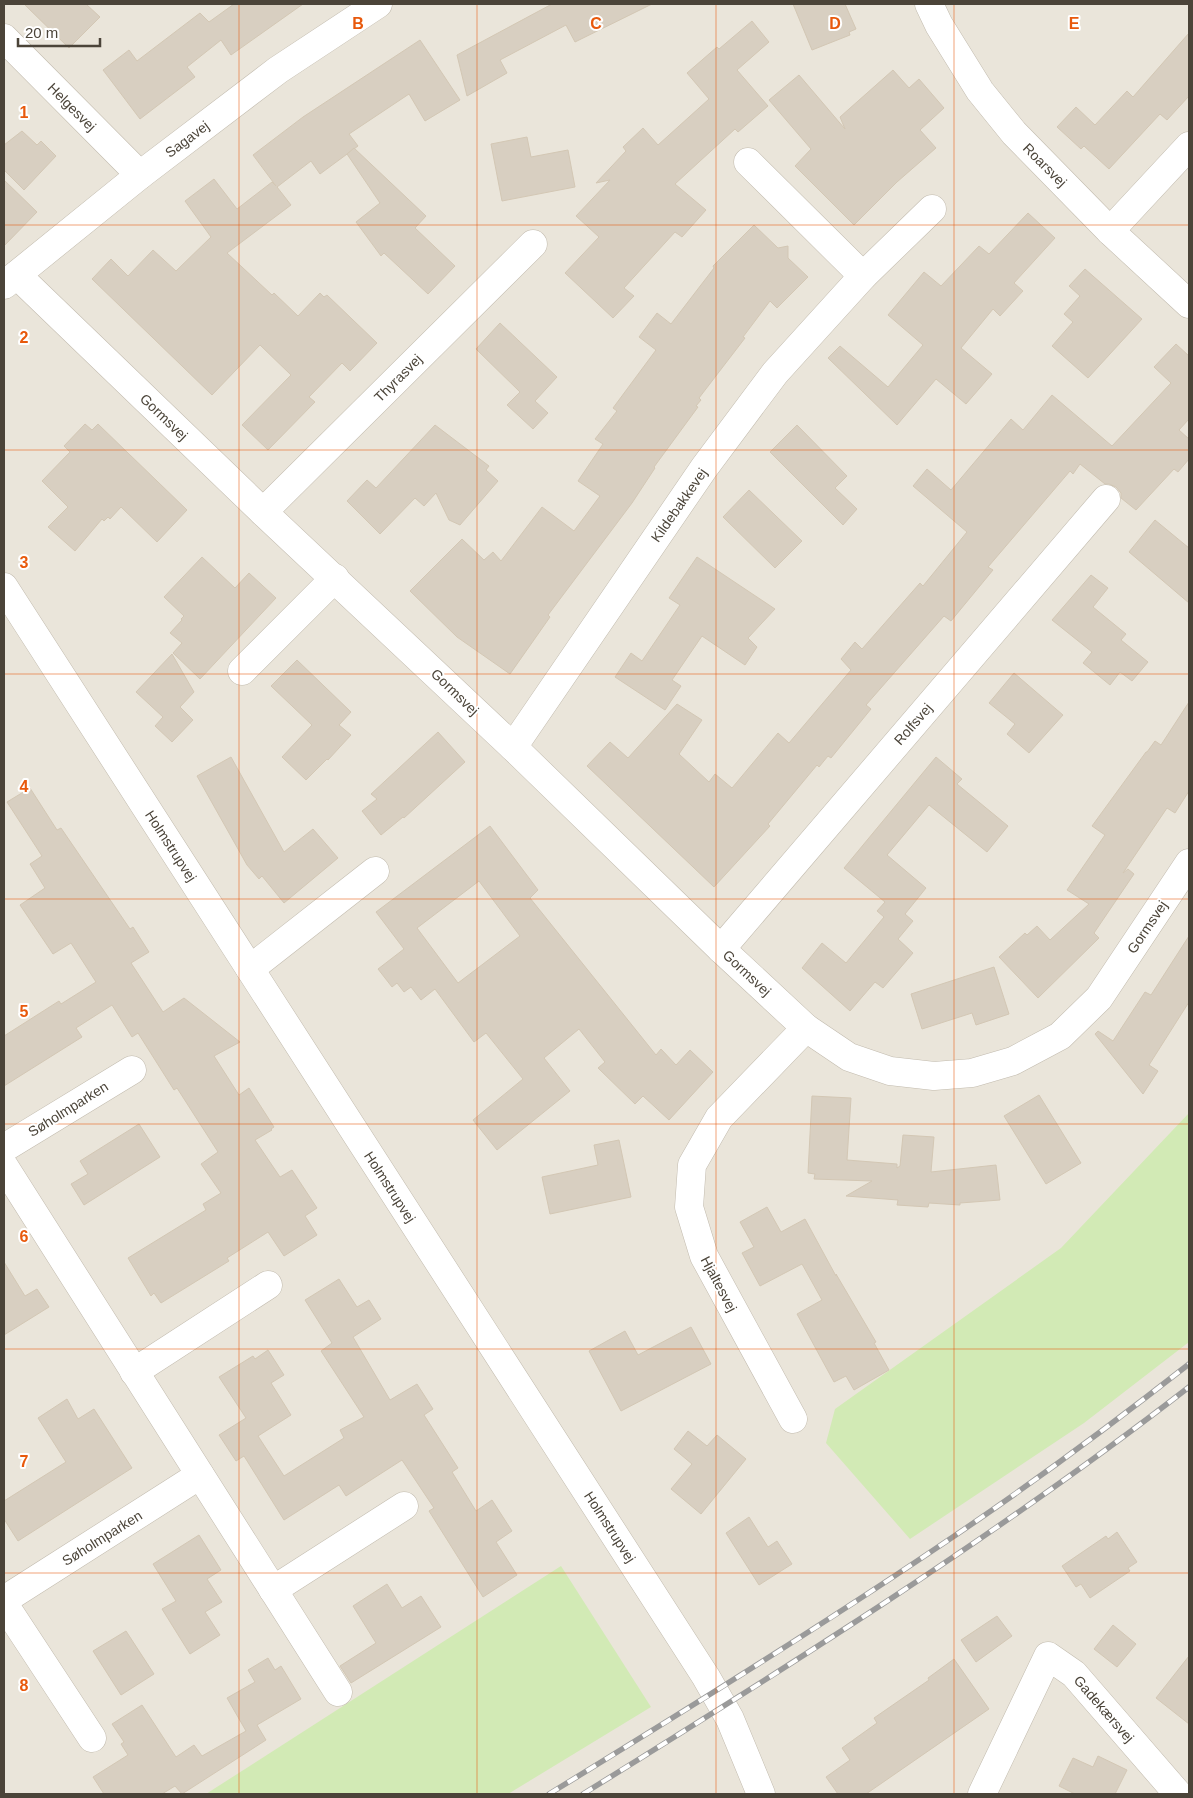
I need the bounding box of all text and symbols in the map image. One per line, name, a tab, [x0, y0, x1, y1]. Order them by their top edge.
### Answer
scale bar	[18, 15, 100, 47]
text: B	[352, 15, 364, 32]
text: C	[590, 15, 602, 32]
text: D	[829, 15, 841, 32]
text: E	[1069, 15, 1080, 32]
text: 20 m	[25, 24, 58, 41]
street label: Helgesvej	[45, 80, 99, 134]
text: 1	[20, 104, 29, 121]
street label: Sagavej	[162, 117, 212, 161]
street label: Roarsvej	[1020, 140, 1070, 190]
text: 2	[20, 329, 29, 346]
street label: Thyrasvej	[371, 351, 425, 405]
street label: Gormsvej	[137, 390, 191, 444]
street label: Kildebakkevej	[648, 465, 710, 545]
text: 3	[20, 554, 29, 571]
street label: Gormsvej	[428, 665, 482, 719]
street label: Rolfsvej	[891, 700, 935, 748]
text: 4	[20, 778, 29, 795]
street label: Holmstrupvej	[142, 807, 200, 885]
street label: Gormsvej	[1124, 898, 1170, 956]
street label: Gormsvej	[720, 947, 774, 999]
text: 5	[20, 1003, 29, 1020]
street label: Søholmparken	[25, 1078, 111, 1140]
street label: Holmstrupvej	[361, 1148, 419, 1226]
text: 6	[20, 1228, 29, 1245]
street label: Hjaltesvej	[698, 1253, 740, 1315]
text: 7	[20, 1453, 29, 1470]
street label: Holmstrupvej	[581, 1488, 639, 1566]
street label: Søholmparken	[59, 1507, 145, 1569]
street label: Gadekærsvej	[1071, 1672, 1137, 1746]
text: 8	[20, 1677, 29, 1694]

